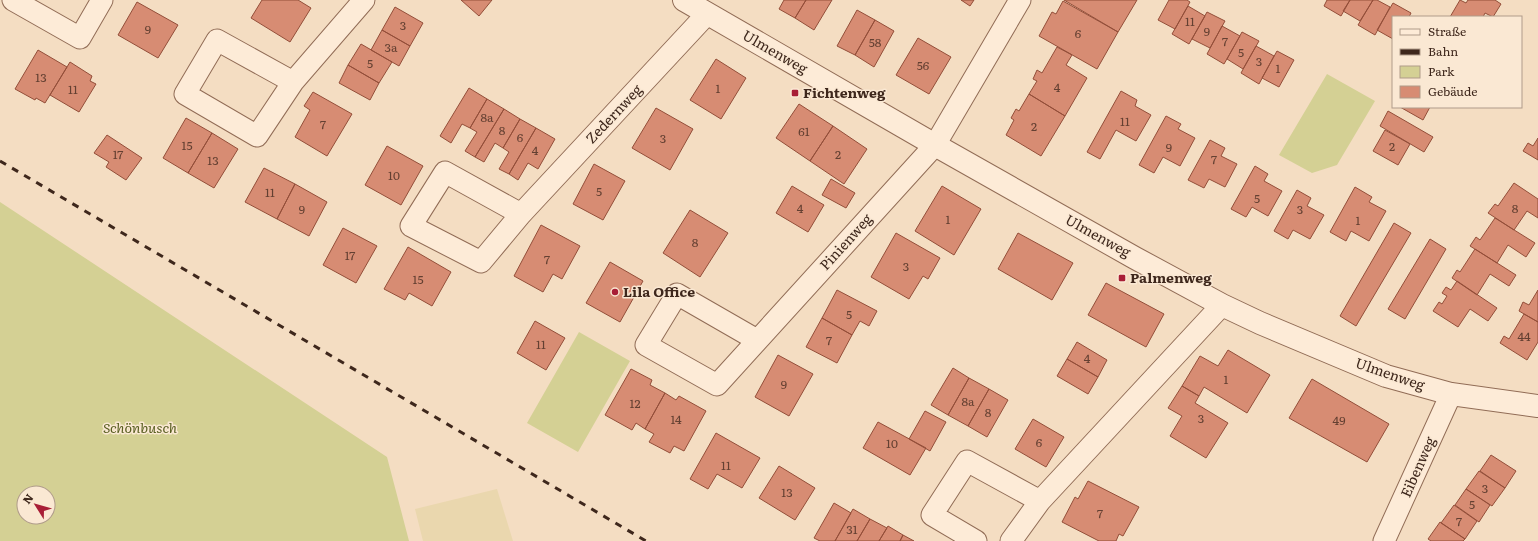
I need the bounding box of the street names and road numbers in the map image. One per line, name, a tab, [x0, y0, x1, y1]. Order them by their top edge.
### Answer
street label: Ulmenweg	[739, 24, 812, 78]
street label: Zedernweg	[581, 79, 646, 147]
street label: Pinienweg	[814, 209, 876, 274]
street label: Ulmenweg	[1062, 209, 1135, 261]
street label: Ulmenweg	[1353, 352, 1428, 394]
street label: Eibenweg	[1395, 433, 1439, 500]

